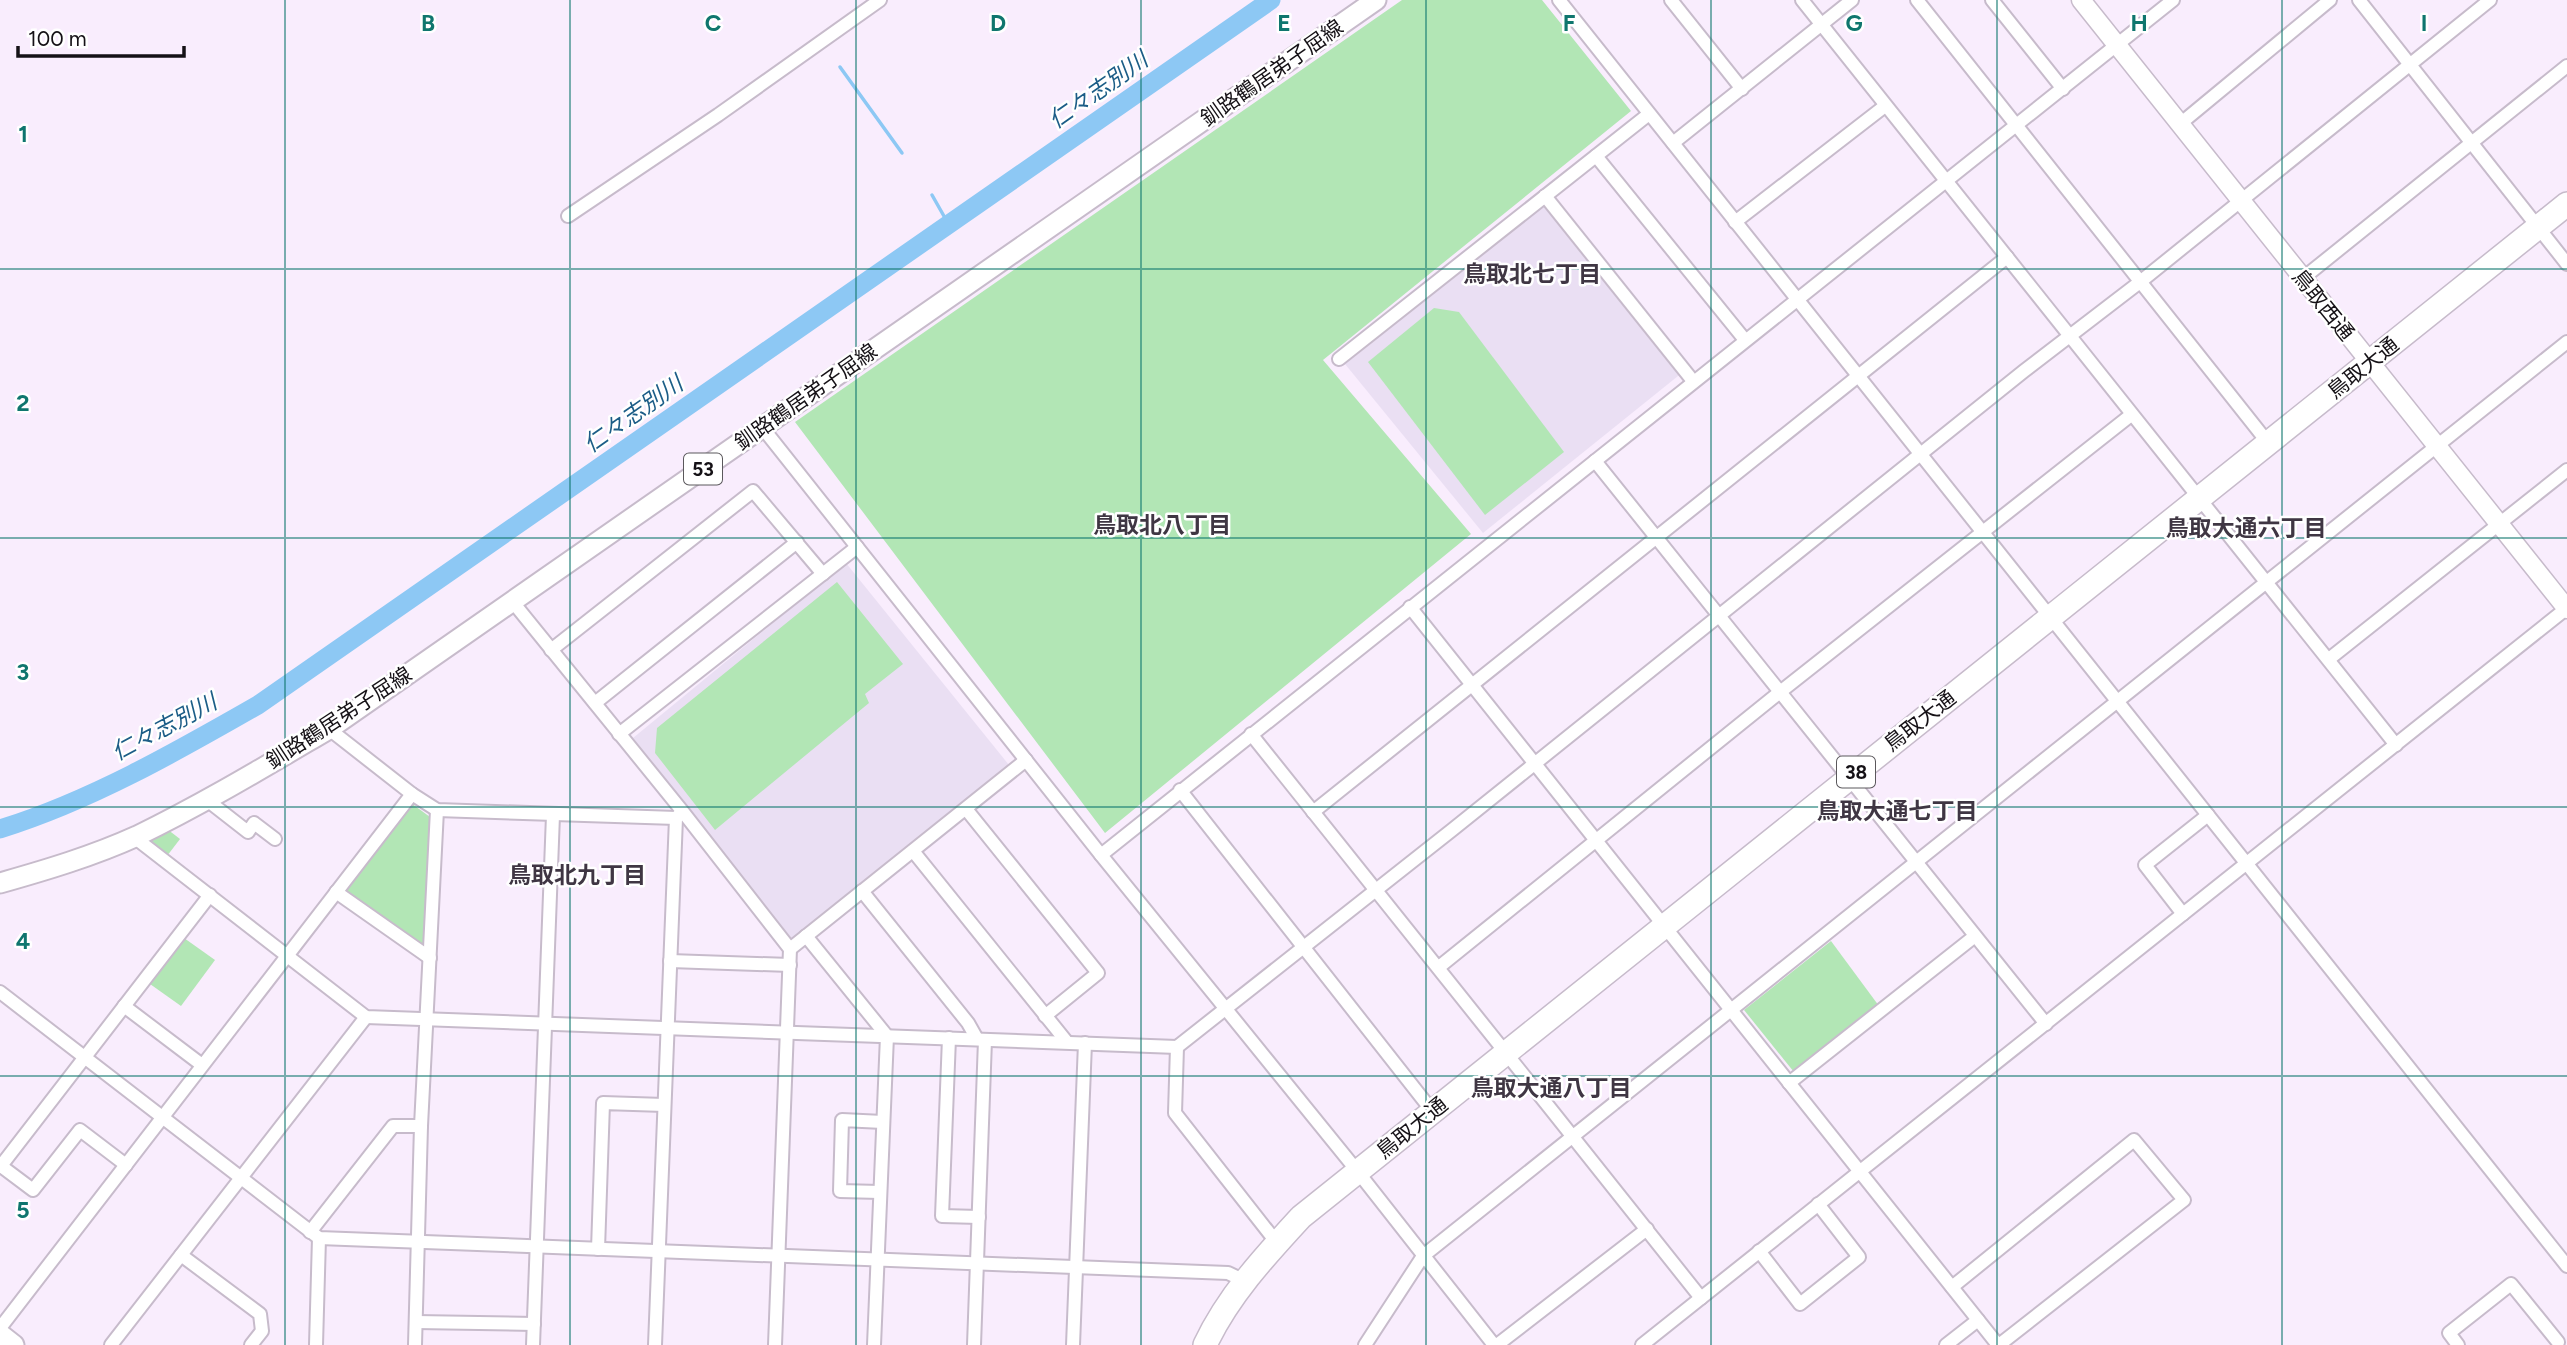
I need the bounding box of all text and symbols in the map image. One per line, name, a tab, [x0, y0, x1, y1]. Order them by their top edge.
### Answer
text: B	[421, 9, 435, 37]
text: C	[705, 9, 722, 37]
text: D	[990, 9, 1006, 37]
text: E	[1277, 9, 1291, 37]
text: F	[1563, 9, 1576, 37]
text: G	[1845, 9, 1863, 37]
text: H	[2130, 9, 2148, 37]
text: I	[2421, 9, 2427, 37]
scale bar	[18, 14, 184, 58]
street label: 釧路鶴居弟子屈線	[1196, 14, 1348, 131]
text: 100 m	[28, 26, 87, 51]
water label: 仁々志別川	[1043, 44, 1156, 134]
text: 1	[18, 120, 28, 148]
district label: 鳥取北七丁目	[1463, 260, 1601, 288]
street label: 鳥取西通	[2287, 264, 2360, 345]
street label: 鳥取大通	[2322, 331, 2403, 404]
street label: 釧路鶴居弟子屈線	[730, 338, 882, 455]
water label: 仁々志別川	[578, 368, 691, 458]
text: 2	[16, 389, 30, 417]
road number: 53	[684, 454, 722, 484]
district label: 鳥取北八丁目	[1093, 511, 1231, 539]
district label: 鳥取大通六丁目	[2166, 514, 2327, 542]
text: 3	[17, 658, 29, 686]
street label: 釧路鶴居弟子屈線	[261, 661, 416, 774]
street label: 鳥取大通	[1879, 685, 1960, 756]
water label: 仁々志別川	[107, 686, 224, 766]
road number: 38	[1837, 757, 1875, 788]
district label: 鳥取大通七丁目	[1817, 797, 1978, 825]
district label: 鳥取北九丁目	[508, 861, 646, 889]
text: 4	[16, 927, 30, 955]
district label: 鳥取大通八丁目	[1471, 1074, 1632, 1102]
street label: 鳥取大通	[1371, 1091, 1452, 1164]
text: 5	[16, 1196, 30, 1224]

